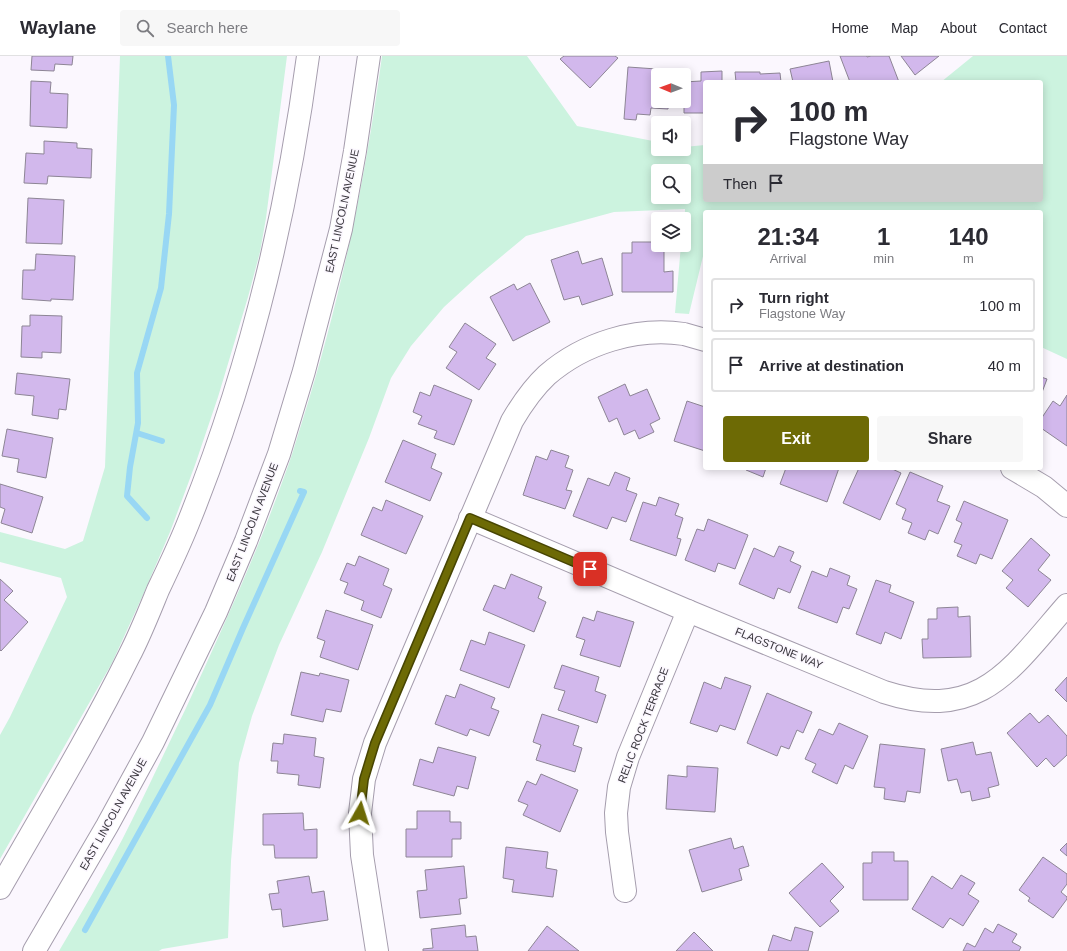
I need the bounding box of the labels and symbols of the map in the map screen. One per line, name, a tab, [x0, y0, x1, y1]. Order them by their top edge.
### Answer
north arrow	[651, 68, 691, 108]
street label: EAST LINCOLN AVENUE	[323, 148, 361, 274]
street label: EAST LINCOLN AVENUE	[224, 461, 280, 583]
pin	[573, 552, 607, 586]
street label: FLAGSTONE WAY	[733, 625, 825, 671]
street label: RELIC ROCK TERRACE	[615, 666, 671, 784]
street label: EAST LINCOLN AVENUE	[77, 756, 149, 872]
position arrow	[339, 792, 381, 834]

